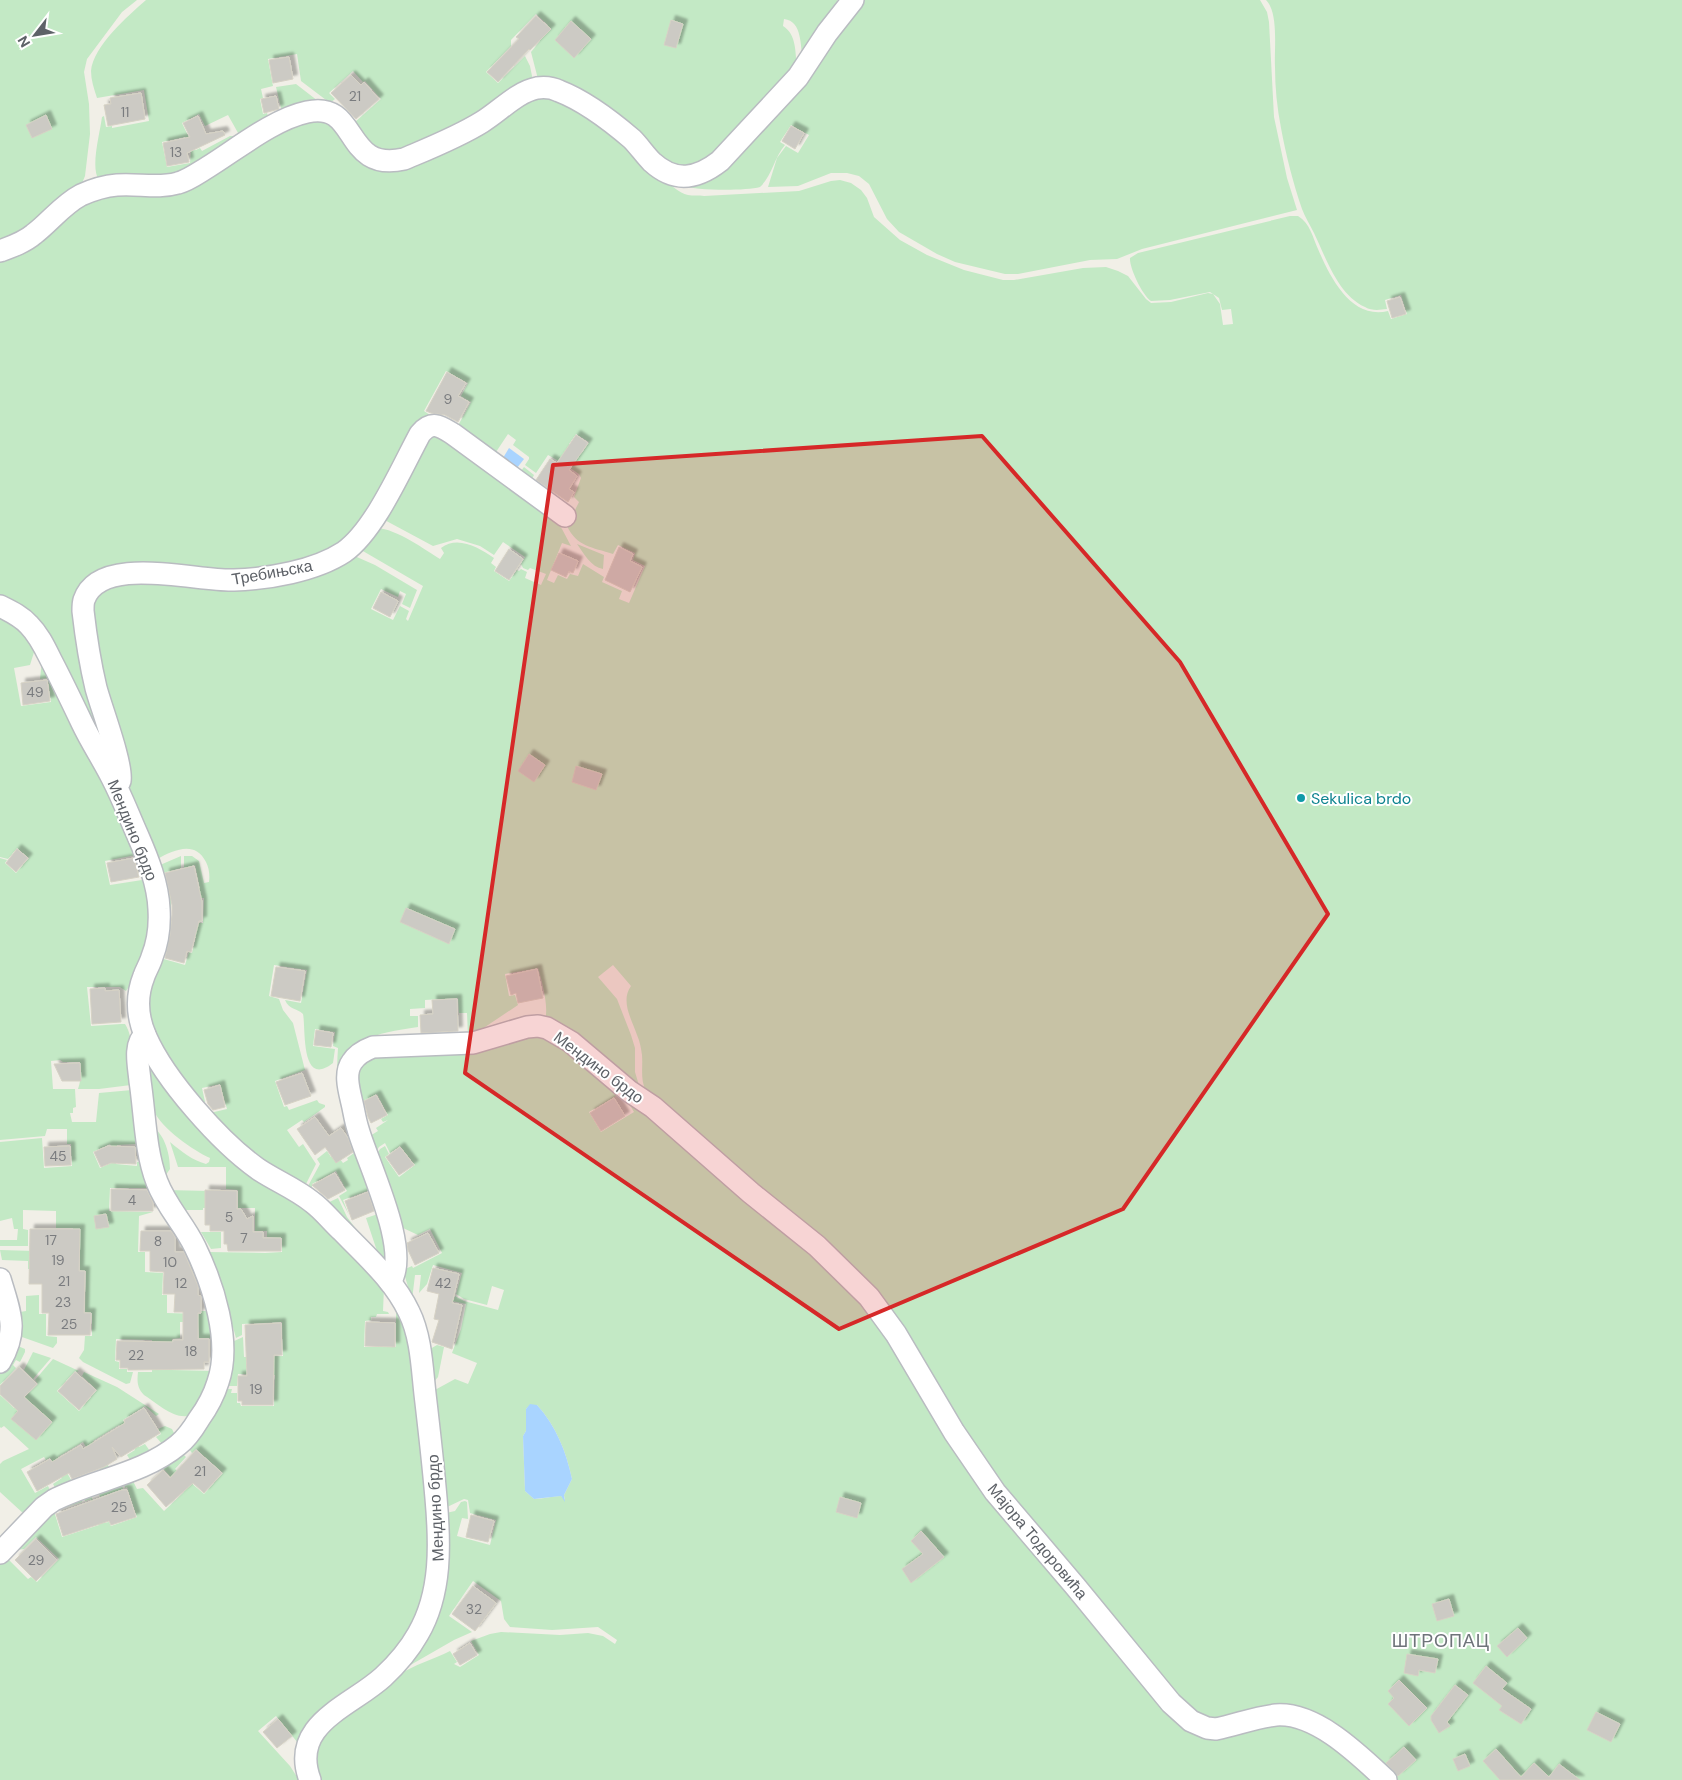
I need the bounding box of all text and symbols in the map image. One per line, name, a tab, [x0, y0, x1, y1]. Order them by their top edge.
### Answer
north arrow	[10, 10, 60, 60]
text: N	[14, 33, 34, 51]
house number: 21	[349, 87, 361, 105]
house number: 11	[121, 103, 129, 121]
house number: 13	[170, 143, 182, 161]
house number: 9	[444, 390, 453, 408]
street label: Требињска	[230, 555, 314, 590]
house number: 49	[26, 683, 44, 701]
street label: Мендино брдо	[103, 776, 162, 884]
place label: Sekulica brdo	[1311, 788, 1411, 809]
marker: Sekulica brdo	[1295, 792, 1307, 804]
street label: Мендино брдо	[549, 1027, 648, 1108]
house number: 45	[49, 1147, 67, 1165]
house number: 4	[128, 1191, 137, 1209]
house number: 5	[225, 1208, 233, 1226]
house number: 7	[240, 1229, 248, 1247]
house number: 17	[45, 1231, 57, 1249]
house number: 8	[154, 1232, 162, 1250]
house number: 19	[51, 1251, 65, 1269]
house number: 10	[163, 1253, 177, 1271]
house number: 21	[58, 1272, 70, 1290]
house number: 12	[175, 1274, 187, 1292]
house number: 42	[435, 1274, 451, 1292]
house number: 23	[55, 1293, 71, 1311]
house number: 25	[61, 1315, 77, 1333]
house number: 18	[185, 1342, 197, 1360]
house number: 22	[128, 1346, 144, 1364]
house number: 19	[249, 1380, 263, 1398]
street label: Мендино брдо	[422, 1454, 449, 1562]
house number: 21	[194, 1462, 206, 1480]
street label: Мајора Тодоровића	[983, 1479, 1092, 1604]
house number: 25	[111, 1498, 127, 1516]
house number: 29	[28, 1551, 45, 1569]
house number: 32	[466, 1600, 482, 1618]
district label: ШТРОПАЦ	[1392, 1629, 1490, 1653]

